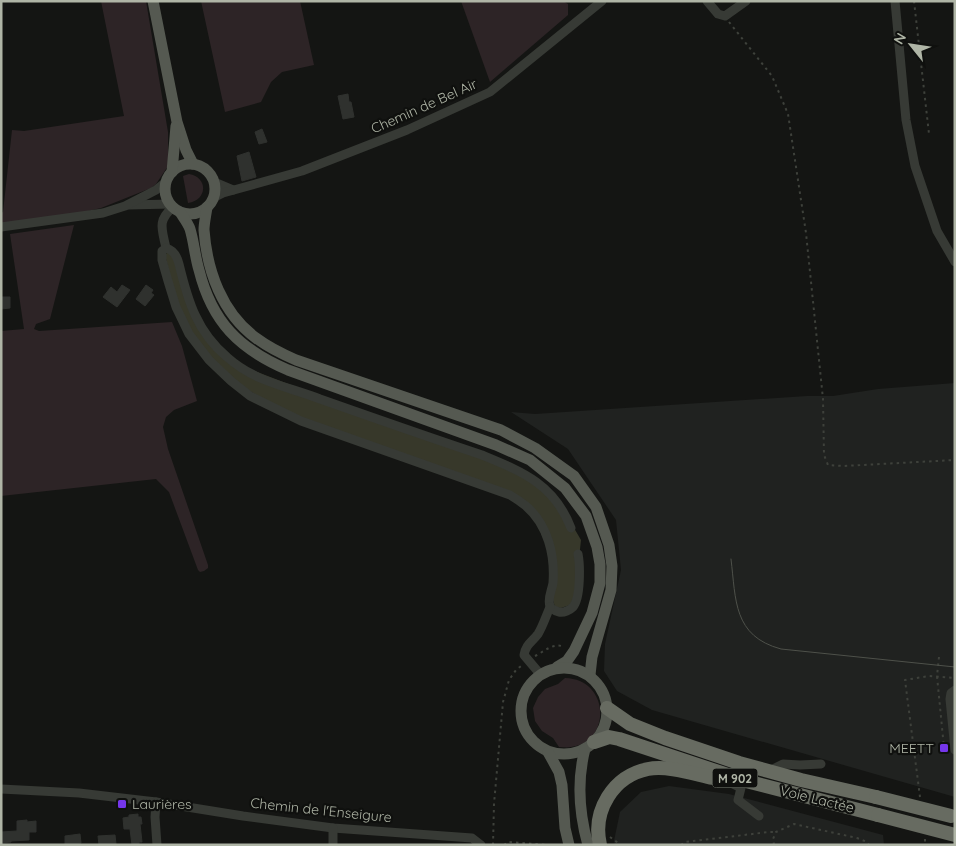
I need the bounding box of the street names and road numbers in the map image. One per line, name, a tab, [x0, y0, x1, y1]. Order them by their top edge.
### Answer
street label: Chemin de Bel Air	[368, 74, 480, 137]
road number: M 902	[712, 768, 758, 788]
street label: Voie Lactée	[778, 781, 856, 817]
street label: Chemin de l'Enseigure	[249, 794, 393, 826]

